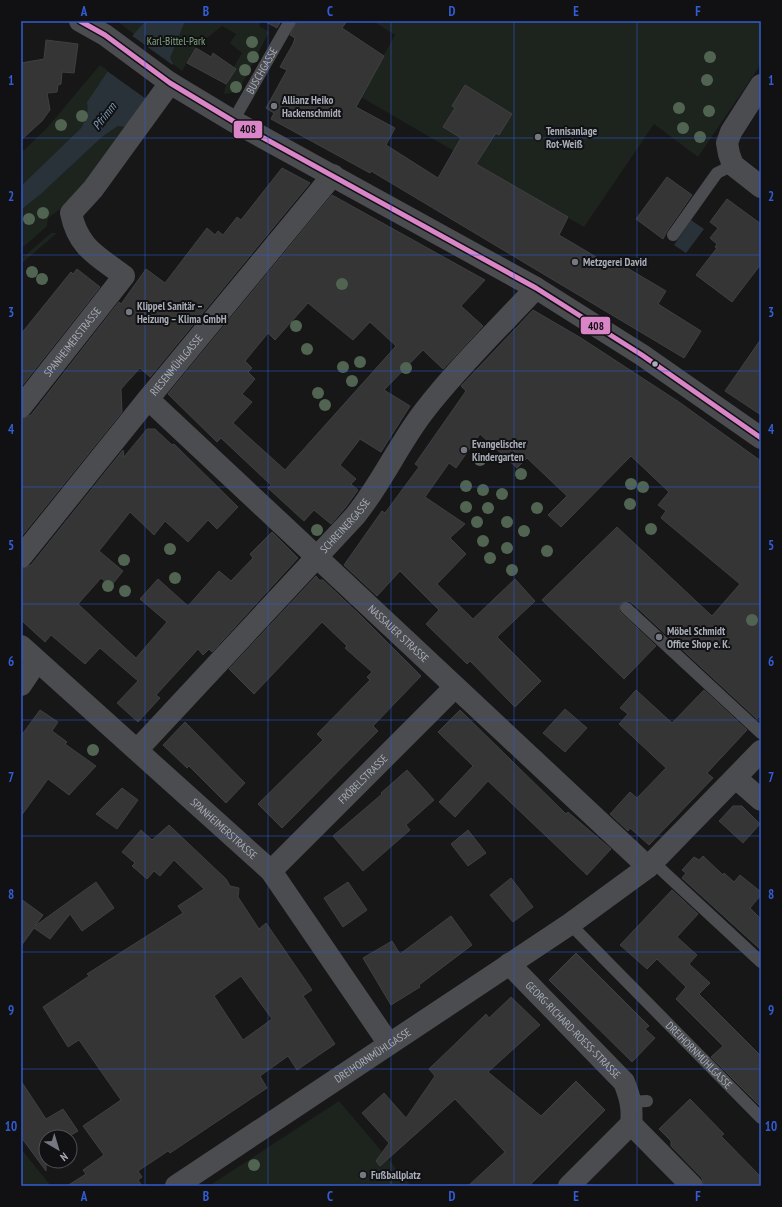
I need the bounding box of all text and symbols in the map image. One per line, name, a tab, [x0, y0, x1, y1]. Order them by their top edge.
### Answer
text: A	[80, 3, 88, 20]
text: B	[203, 3, 209, 20]
text: C	[327, 3, 333, 20]
text: D	[449, 3, 456, 20]
text: E	[573, 3, 579, 20]
text: F	[695, 3, 701, 20]
park label: Karl-Bittel-Park	[147, 34, 206, 48]
street label: BUSCHGASSE	[243, 45, 281, 96]
text: 1	[8, 72, 14, 89]
text: 1	[768, 72, 774, 89]
place label: Allianz Heiko Hackenschmidt	[281, 93, 342, 120]
water label: Pfrimm	[89, 99, 120, 132]
marker: Allianz Heiko Hackenschmidt	[269, 101, 279, 111]
line badge: 408	[233, 120, 263, 139]
text: 408	[240, 122, 256, 136]
place label: Tennisanlage Rot-Weiß	[546, 124, 598, 151]
marker: Tennisanlage Rot-Weiß	[533, 132, 543, 142]
text: 2	[8, 188, 14, 205]
text: 2	[768, 188, 774, 205]
place label: Metzgerei David	[583, 255, 647, 269]
marker: Metzgerei David	[570, 257, 580, 267]
place label: Klippel Sanitär – Heizung – Klima GmbH	[137, 299, 227, 326]
text: 3	[8, 304, 14, 321]
street label: SPANHEIMERSTRASSE	[41, 304, 104, 379]
text: 3	[768, 304, 774, 321]
marker: Klippel Sanitär – Heizung – Klima GmbH	[124, 307, 134, 317]
line badge: 408	[580, 316, 611, 335]
text: 408	[588, 319, 604, 333]
street label: RIESENMÜHLGASSE	[147, 331, 206, 398]
unlabelled marker	[650, 359, 660, 369]
text: 4	[8, 421, 15, 438]
text: 4	[768, 421, 775, 438]
place label: Evangelischer Kindergarten	[472, 437, 527, 464]
marker: Evangelischer Kindergarten	[459, 445, 469, 455]
street label: SCHREINERGASSE	[317, 495, 373, 556]
text: 5	[8, 537, 14, 554]
text: 5	[768, 537, 774, 554]
street label: NASSAUER STRASSE	[365, 602, 432, 665]
place label: Möbel Schmidt Office Shop e. K.	[667, 624, 730, 651]
marker: Möbel Schmidt Office Shop e. K.	[654, 632, 664, 642]
text: 6	[8, 653, 14, 670]
text: 6	[768, 653, 774, 670]
street label: FRÖBELSTRASSE	[335, 751, 391, 807]
text: 7	[8, 769, 14, 786]
text: 7	[768, 769, 774, 786]
street label: SPANHEIMERSTRASSE	[188, 795, 260, 862]
text: 8	[8, 886, 14, 903]
text: 8	[768, 886, 774, 903]
street label: GEORG-RICHARD-ROESS-STRASSE	[523, 978, 624, 1082]
text: 9	[8, 1002, 14, 1019]
text: 9	[768, 1002, 774, 1019]
street label: DREIHORNMÜHLGASSE	[663, 1019, 735, 1092]
street label: DREIHORNMÜHLGASSE	[332, 1025, 414, 1086]
text: 10	[5, 1118, 17, 1135]
text: 10	[765, 1118, 777, 1135]
north arrow	[38, 1129, 78, 1169]
text: N	[57, 1150, 71, 1164]
place label: Fußballplatz	[371, 1168, 421, 1182]
marker: Fußballplatz	[358, 1170, 368, 1180]
text: A	[80, 1188, 88, 1205]
text: B	[203, 1188, 209, 1205]
text: C	[327, 1188, 333, 1205]
text: D	[449, 1188, 456, 1205]
text: E	[573, 1188, 579, 1205]
text: F	[695, 1188, 701, 1205]

